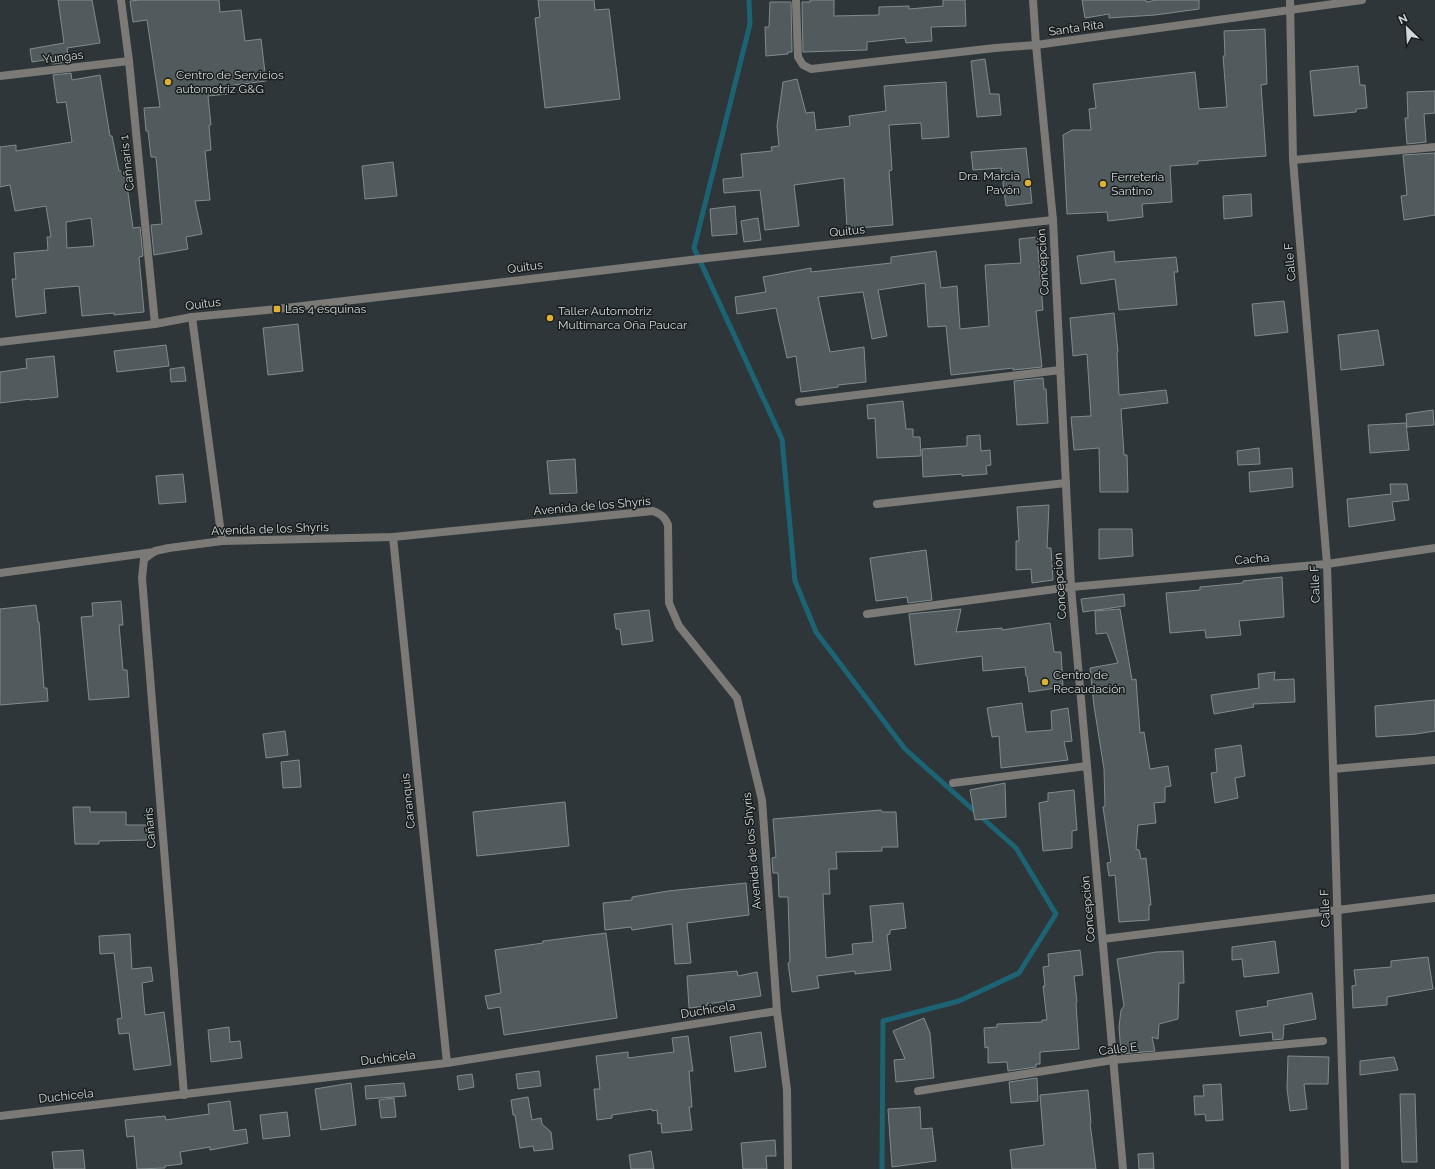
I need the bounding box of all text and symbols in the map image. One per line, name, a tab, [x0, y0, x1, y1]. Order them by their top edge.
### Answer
north arrow	[1387, 8, 1427, 48]
text: N	[1396, 12, 1410, 27]
street label: Santa Rita	[1048, 17, 1104, 39]
street label: Yungas	[42, 48, 84, 66]
place label: Centro de Servicios automotriz G&G	[176, 68, 284, 96]
marker: Centro de Servicios automotriz G&G	[163, 77, 173, 87]
street label: Cañnaris 1	[117, 134, 137, 192]
place label: Dra. Marcia Pavón	[959, 169, 1020, 197]
place label: Ferretería Santino	[1111, 170, 1164, 198]
marker: Dra. Marcia Pavón	[1023, 178, 1033, 188]
marker: Ferretería Santino	[1098, 179, 1108, 189]
street label: Quitus	[829, 222, 866, 240]
street label: Concepción	[1034, 228, 1052, 296]
street label: Calle F	[1281, 242, 1299, 282]
street label: Quitus	[506, 258, 544, 276]
street label: Quitus	[184, 295, 222, 313]
place label: Las 4 esquinas	[285, 302, 367, 316]
marker: Las 4 esquinas	[272, 304, 282, 314]
place label: Taller Automotriz Multimarca Oña Paucar	[558, 304, 688, 332]
marker: Taller Automotriz Multimarca Oña Paucar	[545, 313, 555, 323]
street label: Avenida de los Shyris	[533, 494, 651, 518]
street label: Avenida de los Shyris	[211, 520, 329, 538]
street label: Cacha	[1234, 551, 1270, 567]
street label: Concepción	[1051, 552, 1069, 620]
street label: Calle F	[1307, 565, 1323, 603]
place label: Centro de Recaudación	[1053, 668, 1125, 696]
marker: Centro de Recaudación	[1040, 677, 1050, 687]
street label: Caranquis	[398, 773, 418, 829]
street label: Avenida de los Shyris	[740, 792, 764, 910]
street label: Cañaris	[141, 807, 159, 849]
street label: Concepción	[1078, 875, 1098, 943]
street label: Calle F	[1317, 889, 1333, 927]
street label: Duchicela	[680, 999, 736, 1021]
street label: Calle E	[1098, 1040, 1138, 1058]
street label: Duchicela	[360, 1048, 416, 1068]
street label: Duchicela	[38, 1086, 94, 1106]

